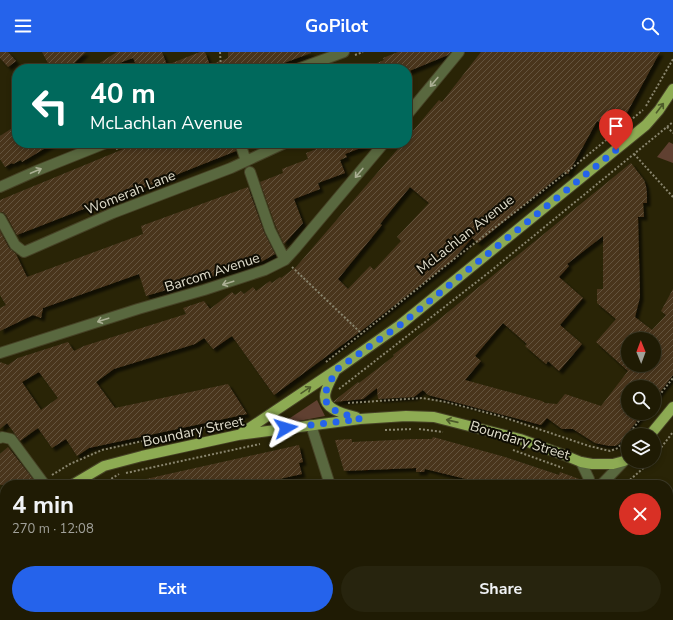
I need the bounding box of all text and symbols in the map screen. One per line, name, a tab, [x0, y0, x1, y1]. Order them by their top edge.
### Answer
text: GoPilot	[305, 14, 368, 38]
icon: menu	[12, 15, 34, 37]
icon: search	[639, 15, 661, 37]
text: 40 m	[90, 75, 156, 113]
one-way arrow	[430, 77, 439, 87]
icon: left	[24, 80, 76, 132]
one-way arrow	[656, 102, 665, 113]
pin	[599, 109, 633, 150]
text: McLachlan Avenue	[90, 111, 243, 135]
icon: arrive	[605, 115, 627, 137]
street label: Womerah Lane	[82, 166, 178, 219]
one-way arrow	[29, 167, 41, 175]
one-way arrow	[354, 168, 363, 178]
street label: McLachlan Avenue	[413, 190, 518, 278]
street label: Barcom Avenue	[162, 248, 262, 297]
one-way arrow	[222, 279, 234, 287]
one-way arrow	[97, 317, 110, 324]
north arrow	[621, 332, 661, 372]
map controls	[621, 332, 661, 468]
button: search	[621, 380, 661, 420]
one-way arrow	[300, 386, 311, 394]
position arrow	[265, 407, 307, 449]
street label: Boundary Street	[141, 411, 246, 451]
street label: Boundary Street	[468, 416, 572, 465]
one-way arrow	[446, 417, 459, 425]
button: layers	[621, 428, 661, 468]
text: 4 min	[12, 489, 74, 521]
button: close	[619, 493, 661, 535]
text: 270 m · 12:08	[12, 520, 94, 538]
button: Exit	[12, 566, 333, 612]
button: Share	[341, 566, 661, 612]

